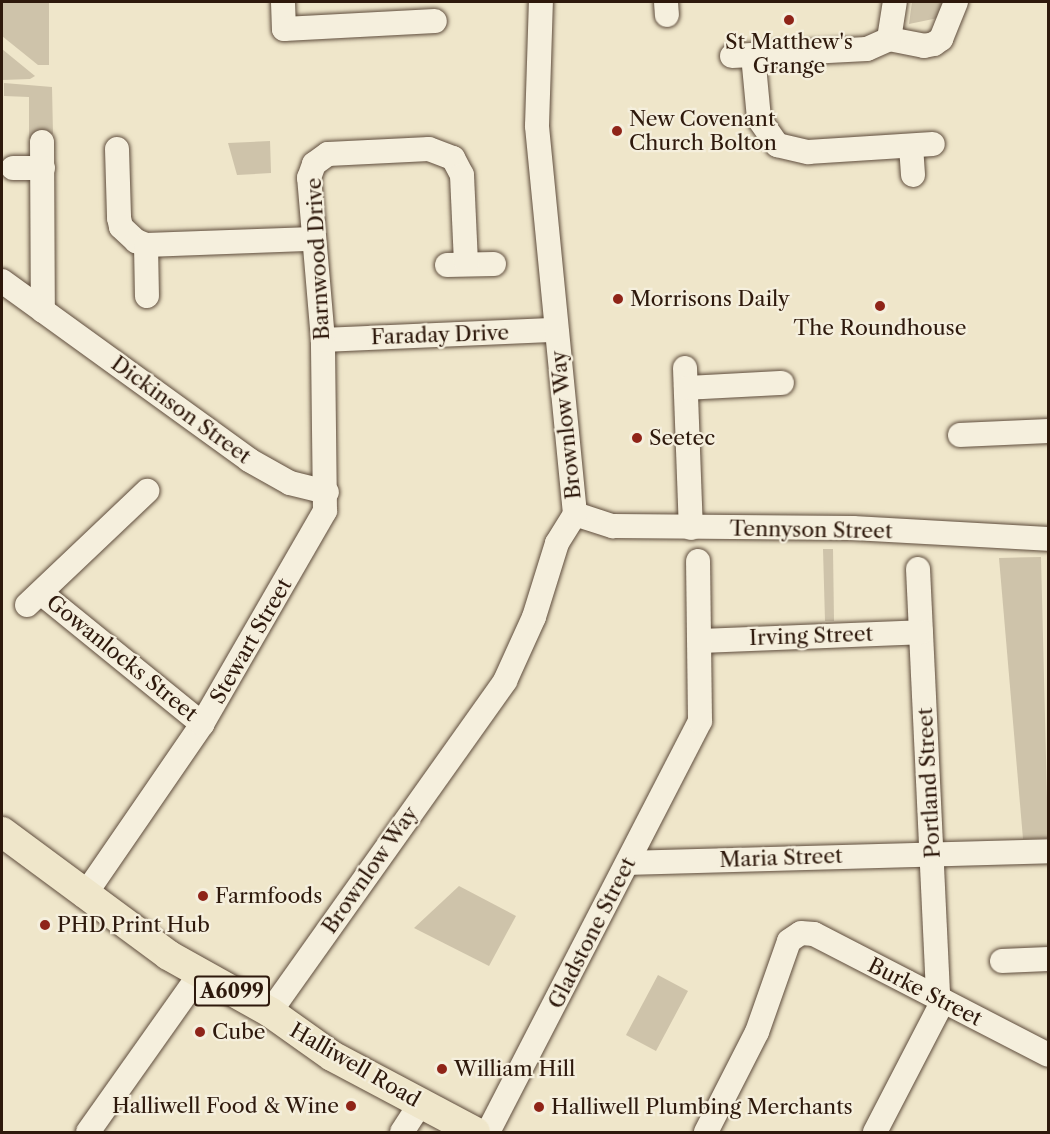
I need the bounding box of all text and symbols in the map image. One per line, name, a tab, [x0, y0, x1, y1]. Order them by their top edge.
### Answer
marker: St Matthew's Grange	[782, 13, 796, 27]
place label: St Matthew's Grange	[725, 29, 853, 79]
place label: New Covenant Church Bolton	[629, 106, 777, 156]
marker: New Covenant Church Bolton	[610, 124, 624, 138]
street label: Barnwood Drive	[301, 177, 335, 341]
place label: Morrisons Daily	[630, 286, 790, 312]
marker: Morrisons Daily	[611, 292, 625, 306]
marker: The Roundhouse	[873, 299, 887, 313]
place label: The Roundhouse	[793, 315, 967, 341]
street label: Faraday Drive	[370, 320, 510, 350]
street label: Brownlow Way	[546, 349, 586, 501]
street label: Dickinson Street	[106, 351, 256, 469]
place label: Seetec	[649, 425, 715, 451]
marker: Seetec	[630, 431, 644, 445]
street label: Tennyson Street	[729, 516, 893, 544]
street label: Stewart Street	[205, 574, 297, 708]
street label: Gowanlocks Street	[42, 589, 202, 727]
street label: Irving Street	[749, 621, 873, 651]
street label: Portland Street	[912, 707, 946, 859]
street label: Brownlow Way	[316, 801, 424, 939]
street label: Maria Street	[719, 843, 843, 873]
street label: Gladstone Street	[543, 853, 641, 1013]
place label: Farmfoods	[215, 883, 322, 909]
marker: Farmfoods	[196, 889, 210, 903]
place label: PHD Print Hub	[57, 912, 210, 938]
marker: PHD Print Hub	[38, 918, 52, 932]
street label: Burke Street	[864, 952, 986, 1032]
road number: A6099	[193, 974, 271, 1008]
street label: Halliwell Road	[285, 1018, 425, 1112]
place label: Cube	[212, 1019, 266, 1045]
marker: Cube	[193, 1025, 207, 1039]
place label: William Hill	[454, 1056, 575, 1082]
marker: William Hill	[435, 1062, 449, 1076]
place label: Halliwell Food & Wine	[111, 1093, 339, 1119]
place label: Halliwell Plumbing Merchants	[551, 1094, 853, 1120]
marker: Halliwell Food & Wine	[344, 1099, 358, 1113]
marker: Halliwell Plumbing Merchants	[532, 1100, 546, 1114]

